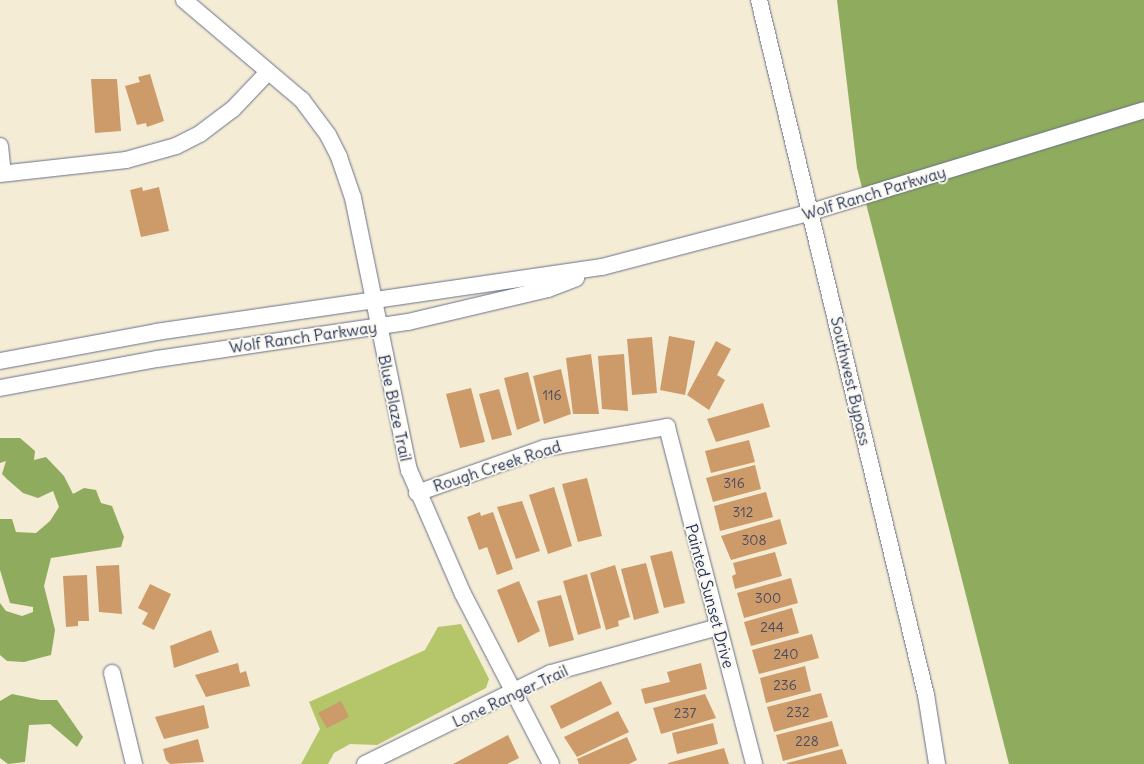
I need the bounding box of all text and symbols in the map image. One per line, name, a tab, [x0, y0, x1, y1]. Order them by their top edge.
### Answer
street label: Wolf Ranch Parkway	[800, 162, 948, 224]
street label: Southwest Bypass	[827, 315, 875, 447]
street label: Wolf Ranch Parkway	[228, 317, 378, 357]
street label: Blue Blaze Trail	[374, 353, 416, 463]
house number: 116	[542, 387, 562, 403]
street label: Rough Creek Road	[431, 436, 563, 496]
house number: 316	[723, 475, 745, 491]
house number: 312	[732, 504, 754, 520]
street label: Painted Sunset Drive	[681, 522, 739, 670]
house number: 308	[741, 532, 767, 548]
house number: 300	[755, 590, 781, 606]
house number: 244	[760, 619, 784, 635]
house number: 240	[774, 646, 798, 662]
street label: Lone Ranger Trail	[449, 661, 571, 731]
house number: 236	[773, 677, 797, 693]
house number: 232	[786, 704, 810, 720]
house number: 237	[674, 705, 696, 721]
house number: 228	[795, 733, 819, 749]

